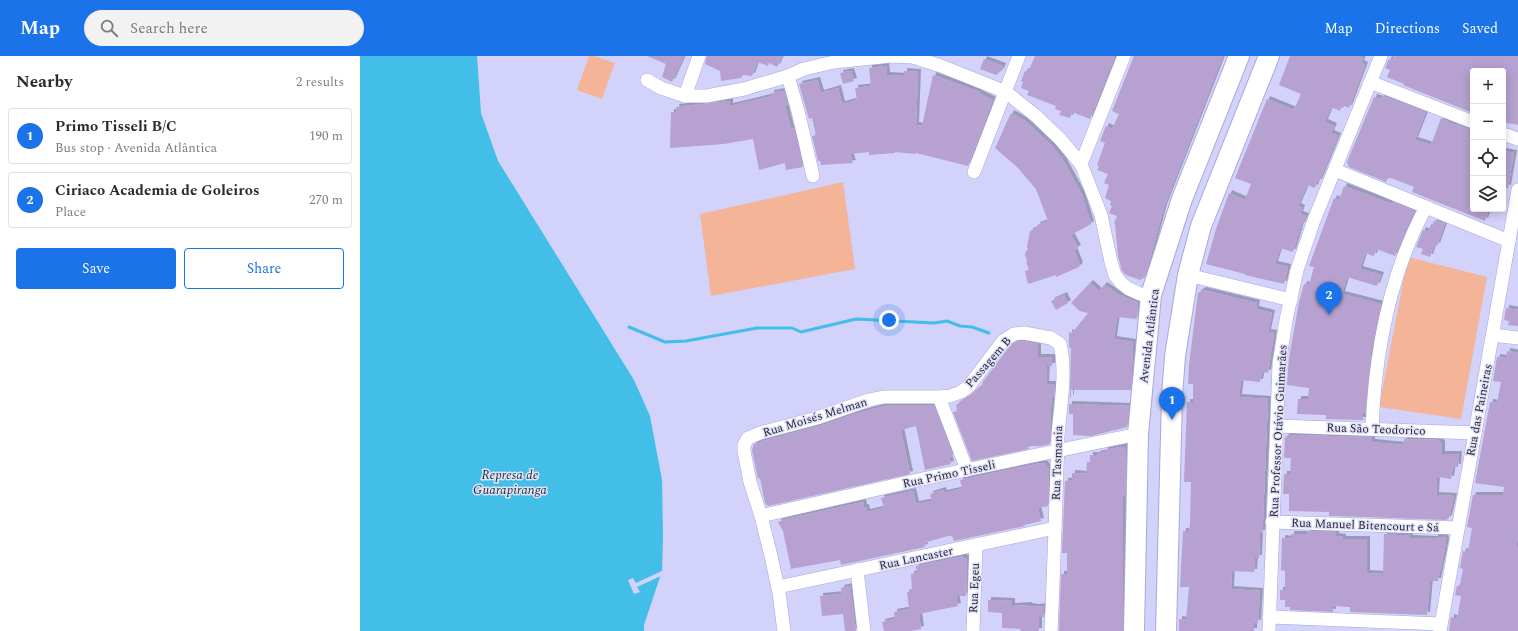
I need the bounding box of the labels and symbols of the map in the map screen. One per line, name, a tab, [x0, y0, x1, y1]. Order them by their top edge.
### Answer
pin: 2	[1316, 282, 1342, 315]
street label: Avenida Atlântica	[1134, 288, 1165, 384]
your location	[879, 310, 899, 330]
street label: Passagem B	[961, 332, 1016, 392]
street label: Rua Professor Otávio Guimarães	[1264, 344, 1293, 518]
street label: Rua das Paineiras	[1461, 362, 1498, 458]
pin: 1	[1159, 387, 1185, 420]
street label: Rua Moisés Melman	[761, 393, 870, 442]
street label: Rua São Teodorico	[1326, 418, 1426, 441]
street label: Rua Tasmania	[1047, 425, 1068, 501]
street label: Rua Primo Tisseli	[901, 455, 998, 494]
water label: Represa de Guarapiranga	[473, 465, 547, 500]
street label: Rua Manuel Bitencourt e Sá	[1291, 513, 1439, 538]
street label: Rua Lancaster	[877, 541, 955, 576]
street label: Rua Egeu	[964, 562, 985, 614]

